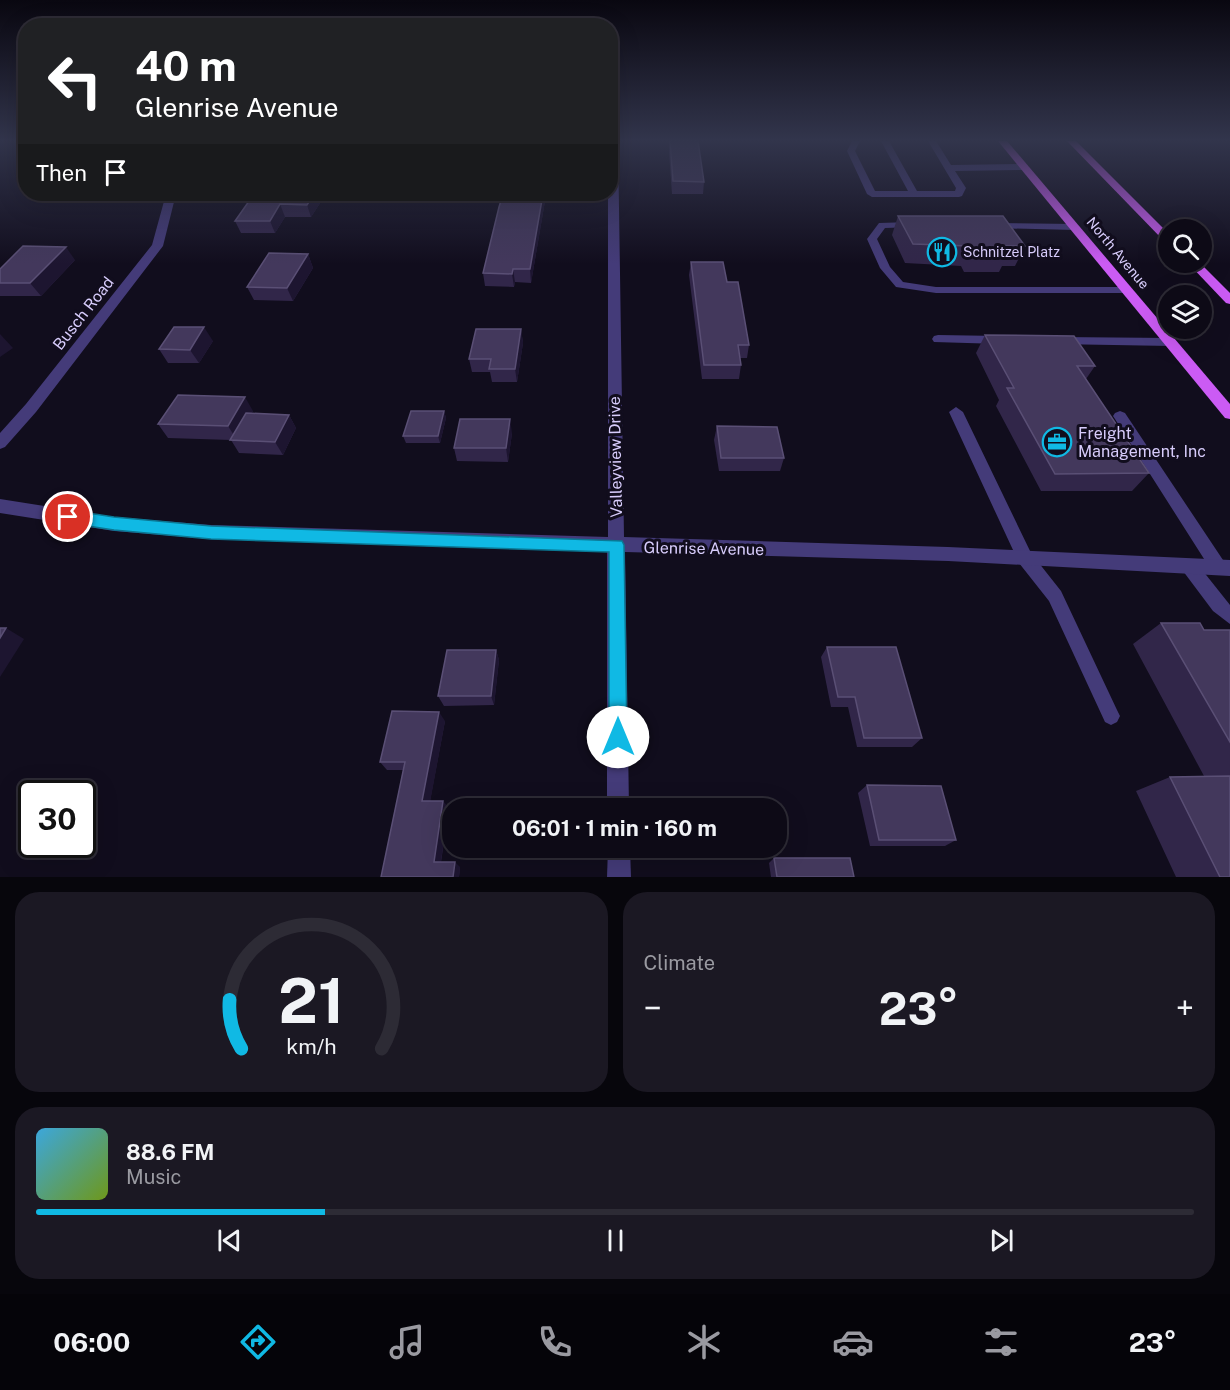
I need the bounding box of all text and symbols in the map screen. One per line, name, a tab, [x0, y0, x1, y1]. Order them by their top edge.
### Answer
text: 40 m	[135, 41, 237, 90]
icon: left	[36, 42, 114, 120]
text: Glenrise Avenue	[135, 91, 338, 123]
icon: arrive	[99, 156, 132, 189]
text: Then	[36, 160, 87, 186]
street label: North Avenue	[1083, 214, 1153, 292]
map controls	[1158, 219, 1212, 339]
button: search	[1158, 219, 1212, 273]
restaurant icon: Schnitzel Platz	[926, 236, 958, 268]
place label: Schnitzel Platz	[963, 244, 1060, 260]
street label: Busch Road	[49, 273, 118, 354]
button: layers	[1158, 285, 1212, 339]
street label: Valleyview Drive	[605, 396, 626, 518]
place label: Freight Management, Inc	[1078, 424, 1206, 461]
office icon: Freight Management, Inc	[1041, 426, 1073, 458]
pin	[42, 491, 93, 542]
icon: arrive	[51, 500, 84, 533]
street label: Glenrise Avenue	[644, 538, 764, 559]
position arrow	[586, 705, 650, 769]
speed limit sign: 30	[18, 780, 96, 858]
text: 06:01 · 1 min · 160 m	[512, 815, 717, 841]
text: Climate	[644, 951, 715, 975]
text: 21	[278, 964, 344, 1037]
text: 23°	[879, 982, 959, 1035]
text: −	[644, 989, 662, 1027]
text: +	[1176, 989, 1194, 1027]
text: km/h	[286, 1034, 336, 1059]
text: 88.6 FM	[126, 1139, 215, 1165]
text: Music	[126, 1165, 181, 1189]
icon: previous	[213, 1224, 246, 1257]
icon: pause	[599, 1224, 632, 1257]
icon: next	[985, 1224, 1018, 1257]
icon: directions	[237, 1321, 279, 1363]
icon: music	[386, 1321, 428, 1363]
icon: phone	[534, 1321, 576, 1363]
icon: climate	[683, 1321, 725, 1363]
icon: car	[832, 1321, 874, 1363]
icon: filters	[980, 1321, 1022, 1363]
text: 06:00	[53, 1326, 130, 1358]
text: 23°	[1129, 1326, 1177, 1358]

